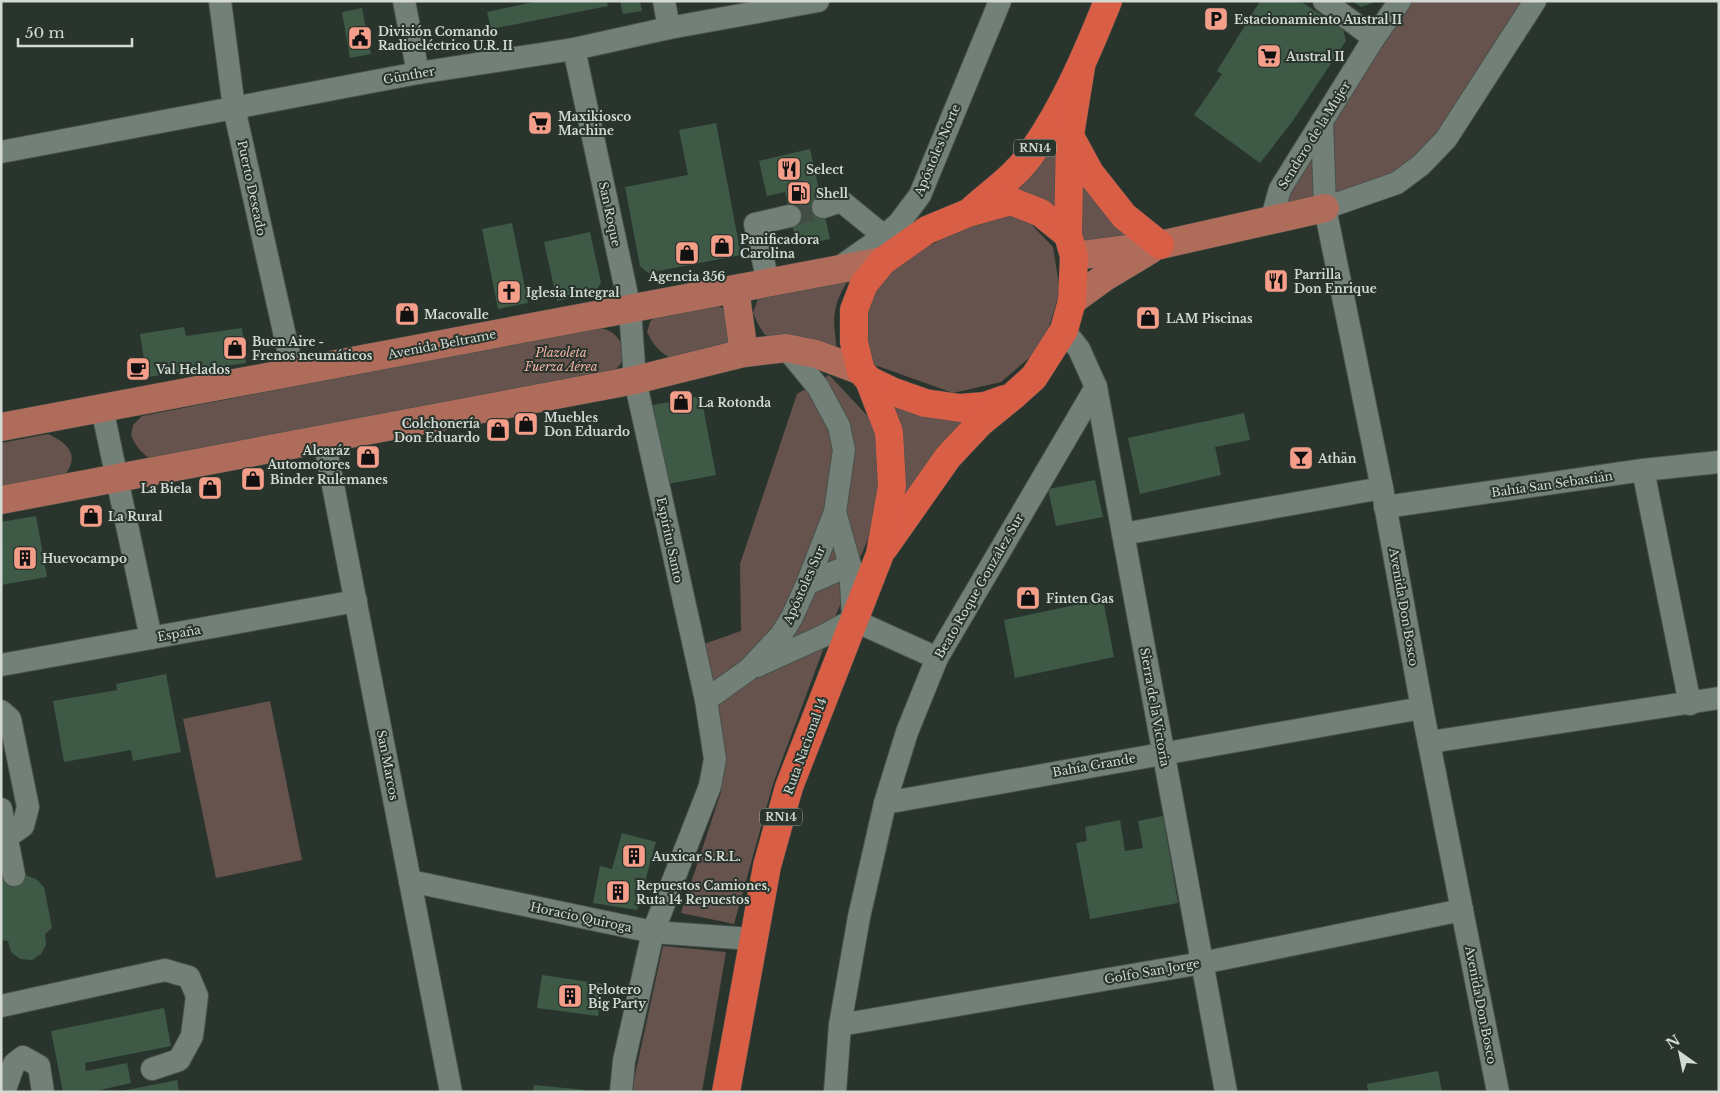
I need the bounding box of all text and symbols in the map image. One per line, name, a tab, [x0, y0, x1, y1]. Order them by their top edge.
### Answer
parking icon: Estacionamiento Austral II	[1203, 6, 1229, 32]
place label: Estacionamiento Austral II	[1234, 12, 1402, 27]
scale bar	[18, 15, 131, 47]
text: 50 m	[25, 23, 65, 42]
place label: División Comando Radioeléctrico U.R. II	[378, 24, 513, 53]
public building icon: División Comando Radioeléctrico U.R. II	[347, 25, 373, 51]
supermarket icon: Austral II	[1256, 43, 1282, 69]
place label: Austral II	[1285, 49, 1345, 64]
street label: Günther	[382, 63, 436, 87]
street label: Sendero de la Mujer	[1275, 78, 1353, 192]
street label: Apóstoles Norte	[911, 102, 963, 199]
place label: Maxikiosco Machine	[558, 109, 631, 138]
supermarket icon: Maxikiosco Machine	[527, 110, 553, 136]
street label: Puerto Deseado	[235, 139, 269, 237]
road number: RN14	[1014, 140, 1056, 156]
restaurant icon: Select	[776, 156, 802, 182]
place label: Select	[806, 162, 844, 177]
street label: San Roque	[596, 180, 624, 248]
fuel station icon: Shell	[786, 180, 812, 206]
place label: Shell	[816, 186, 849, 201]
place label: Panificadora Carolina	[740, 232, 820, 261]
shop icon: Panificadora Carolina	[709, 233, 735, 259]
shop icon: Agencia 356	[674, 240, 700, 266]
place label: Parrilla Don Enrique	[1294, 267, 1377, 296]
restaurant icon: Parrilla Don Enrique	[1263, 268, 1289, 294]
place label: Agencia 356	[648, 269, 725, 284]
church icon: Iglesia Integral	[496, 279, 522, 305]
place label: Iglesia Integral	[526, 285, 620, 300]
shop icon: Macovalle	[394, 301, 420, 327]
shop icon: LAM Piscinas	[1135, 305, 1161, 331]
place label: Macovalle	[424, 307, 489, 322]
place label: LAM Piscinas	[1166, 311, 1253, 326]
street label: Avenida Beltrame	[386, 326, 497, 362]
place label: Buen Aire - Frenos neumáticos	[252, 334, 373, 363]
shop icon: Buen Aire - Frenos neumáticos	[222, 335, 248, 361]
park label: Plazoleta Fuerza Aérea	[523, 345, 598, 374]
cafe icon: Val Helados	[125, 356, 151, 382]
place label: Val Helados	[155, 362, 230, 377]
shop icon: La Rotonda	[668, 389, 694, 415]
place label: La Rotonda	[698, 395, 771, 410]
place label: Muebles Don Eduardo	[544, 410, 630, 439]
shop icon: Muebles Don Eduardo	[513, 411, 539, 437]
place label: Colchonería Don Eduardo	[394, 416, 480, 445]
shop icon: Colchonería Don Eduardo	[485, 417, 511, 443]
place label: Alcaráz Automotores	[266, 443, 350, 472]
shop icon: Alcaráz Automotores	[355, 444, 381, 470]
bar icon: Athän	[1288, 445, 1314, 471]
place label: Athän	[1317, 451, 1357, 466]
shop icon: Binder Rulemanes	[240, 466, 266, 492]
street label: Bahía San Sebastián	[1490, 468, 1614, 500]
place label: Binder Rulemanes	[270, 472, 388, 487]
shop icon: La Biela	[197, 475, 223, 501]
place label: La Biela	[141, 481, 192, 496]
street label: Espíritu Santo	[654, 496, 686, 584]
shop icon: La Rural	[78, 503, 104, 529]
place label: La Rural	[108, 509, 163, 524]
street label: Beato Roque González Sur	[931, 511, 1027, 661]
street label: Apóstoles Sur	[780, 543, 828, 627]
building icon: Huevocampo	[12, 545, 38, 571]
street label: Avenida Don Bosco	[1386, 546, 1422, 667]
place label: Huevocampo	[42, 551, 127, 566]
shop icon: Finten Gas	[1015, 585, 1041, 611]
place label: Finten Gas	[1046, 591, 1114, 606]
street label: España	[156, 622, 202, 644]
street label: Sierra de la Victoria	[1137, 646, 1173, 768]
street label: Ruta Nacional 14	[781, 695, 829, 797]
street label: San Marcos	[374, 729, 402, 801]
street label: Bahía Grande	[1051, 750, 1137, 780]
road number: RN14	[760, 809, 802, 826]
building icon: Auxicar S.R.L.	[621, 843, 647, 869]
place label: Auxicar S.R.L.	[651, 849, 741, 864]
place label: Repuestos Camiones, Ruta 14 Repuestos	[636, 878, 770, 907]
building icon: Repuestos Camiones, Ruta 14 Repuestos	[605, 879, 631, 905]
street label: Horacio Quiroga	[529, 899, 634, 935]
street label: Avenida Don Bosco	[1462, 944, 1500, 1065]
street label: Golfo San Jorge	[1103, 955, 1201, 987]
place label: Pelotero Big Party	[588, 982, 646, 1011]
building icon: Pelotero Big Party	[557, 983, 583, 1009]
north arrow	[1655, 1028, 1705, 1078]
text: N	[1662, 1031, 1683, 1053]

